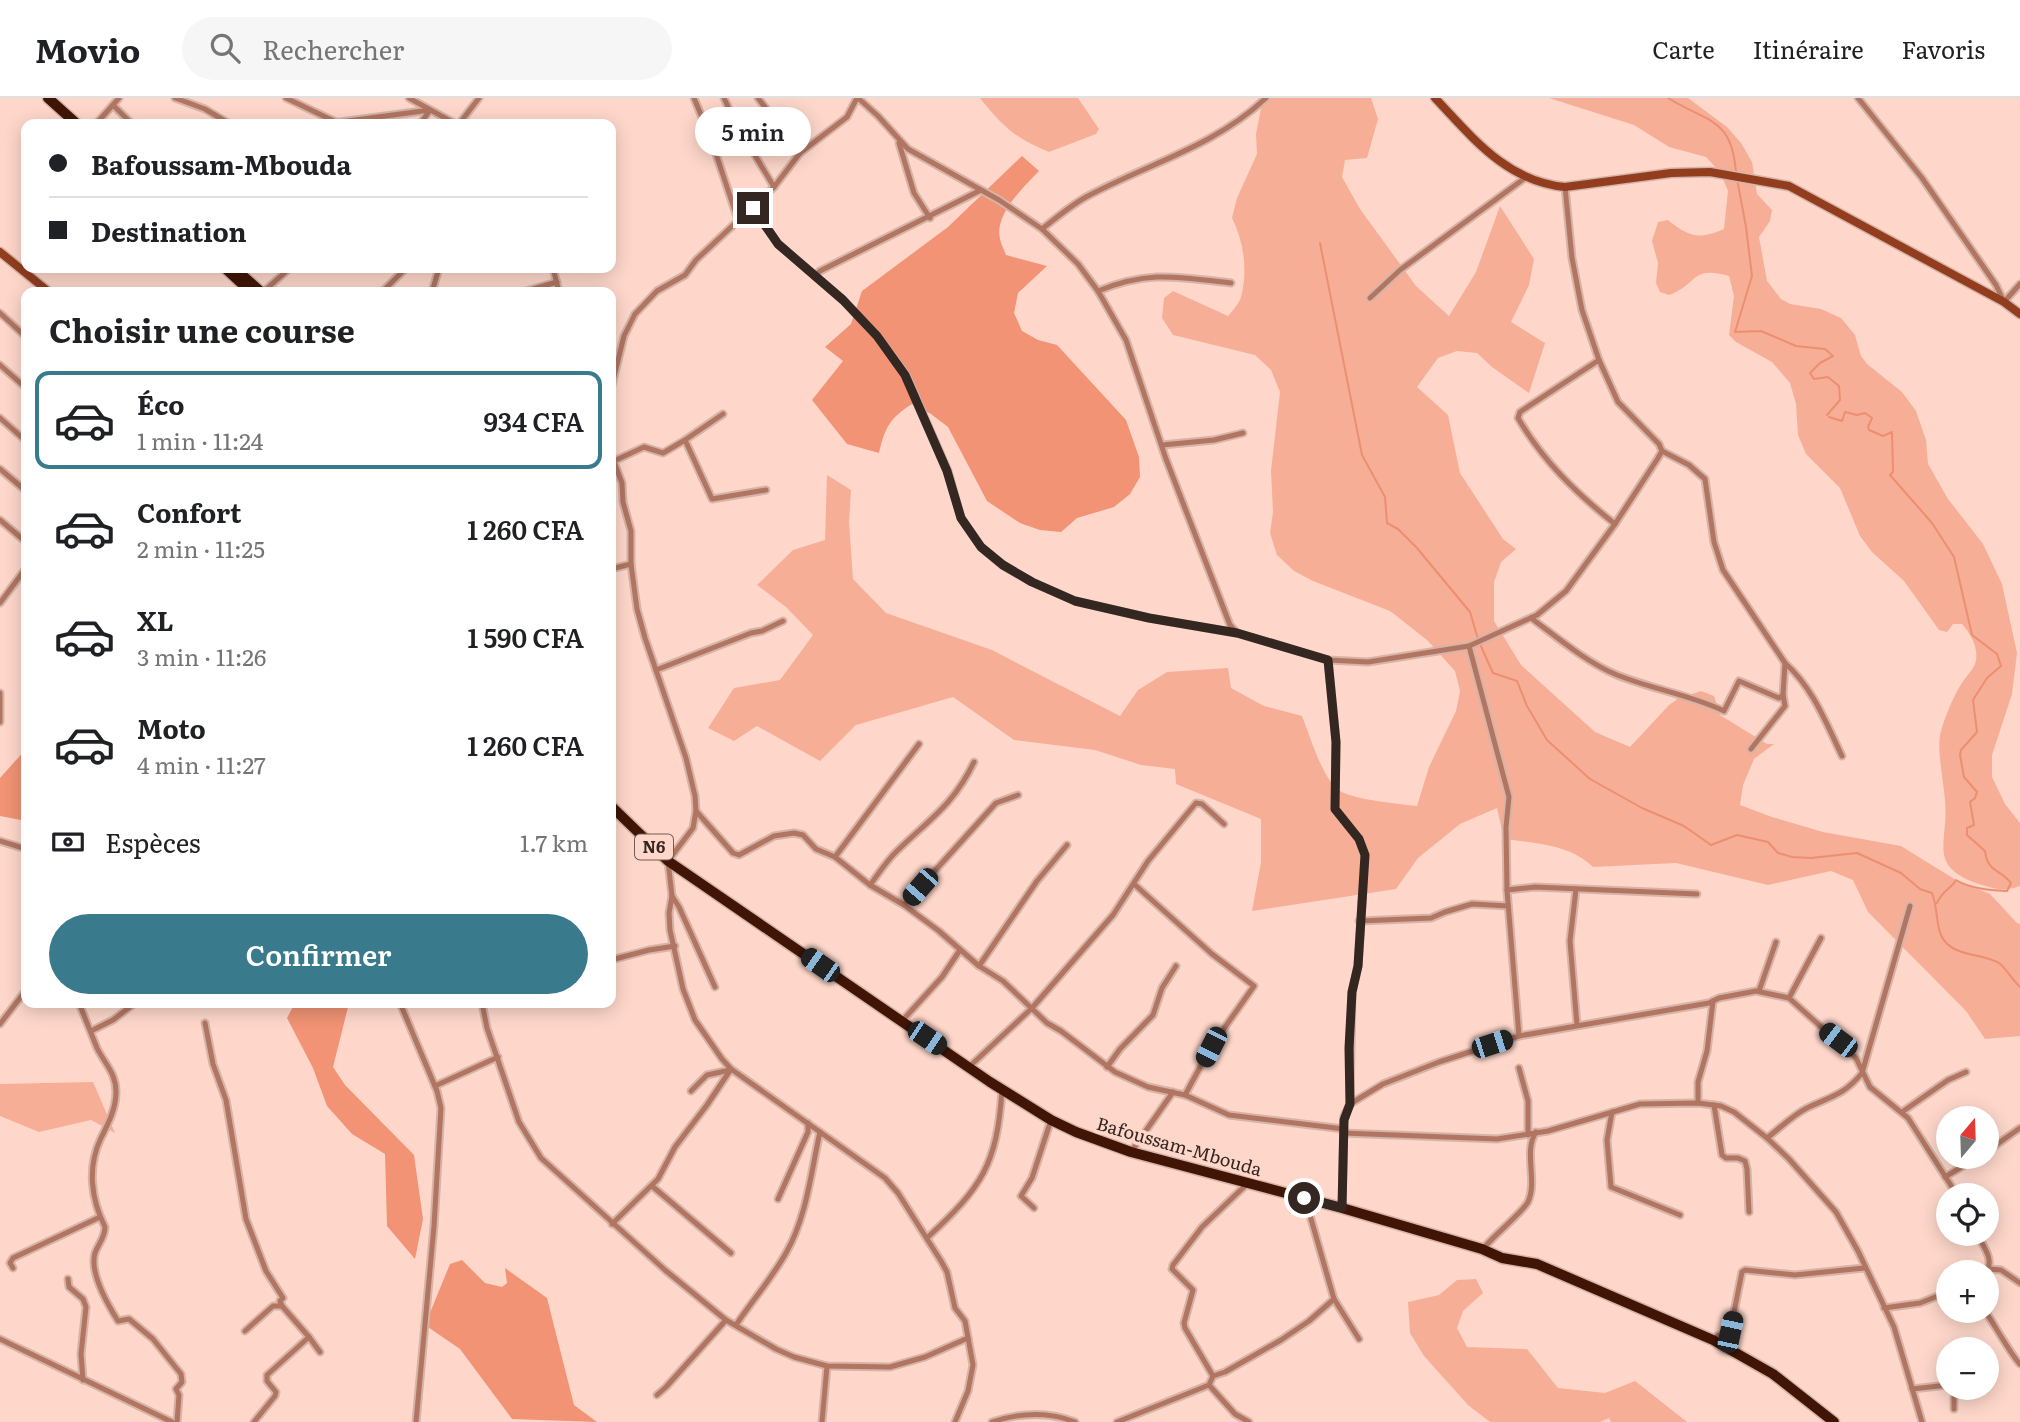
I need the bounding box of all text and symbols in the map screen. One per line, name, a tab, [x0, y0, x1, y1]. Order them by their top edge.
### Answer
search box	[182, 17, 672, 80]
text: Movio	[35, 24, 140, 73]
icon: search	[206, 29, 244, 67]
text: Rechercher	[262, 29, 404, 68]
text: Carte	[1652, 31, 1715, 66]
text: Itinéraire	[1753, 31, 1864, 66]
text: Favoris	[1902, 31, 1985, 66]
callout: 5 min	[695, 106, 811, 155]
text: 5 min	[721, 114, 785, 148]
text: Bafoussam-Mbouda	[91, 144, 351, 183]
route end	[737, 192, 769, 224]
text: Destination	[91, 211, 247, 250]
text: Choisir une course	[49, 305, 355, 353]
text: Éco	[137, 384, 185, 423]
icon: car	[53, 389, 116, 452]
text: 934 CFA	[483, 401, 584, 440]
text: 1 min · 11:24	[137, 423, 264, 457]
text: Confort	[137, 492, 241, 531]
icon: car	[53, 497, 116, 560]
text: 1 260 CFA	[467, 509, 584, 548]
text: 2 min · 11:25	[137, 531, 265, 565]
text: XL	[137, 600, 174, 639]
icon: car	[53, 605, 116, 668]
text: 1 590 CFA	[468, 617, 584, 656]
text: 3 min · 11:26	[137, 639, 266, 673]
text: Moto	[137, 708, 206, 747]
icon: car	[53, 713, 116, 776]
text: 1 260 CFA	[467, 725, 584, 764]
text: 4 min · 11:27	[137, 747, 266, 781]
text: Espèces	[105, 822, 201, 861]
icon: cash	[49, 823, 87, 861]
text: 1.7 km	[520, 825, 588, 859]
road number: N6	[635, 834, 673, 860]
car	[899, 864, 942, 910]
button: Confirmer	[49, 914, 588, 994]
car	[797, 944, 844, 986]
car	[904, 1018, 951, 1058]
car	[1815, 1019, 1862, 1061]
car	[1193, 1024, 1230, 1070]
car	[1469, 1028, 1516, 1060]
north arrow	[1936, 1106, 1998, 1169]
map controls	[1936, 1106, 1999, 1400]
street label: Bafoussam-Mbouda	[1093, 1109, 1266, 1182]
route start	[1288, 1182, 1320, 1214]
button: locate	[1936, 1183, 1999, 1246]
button: +	[1936, 1260, 1999, 1323]
car	[1716, 1309, 1745, 1355]
button: −	[1936, 1337, 1999, 1400]

